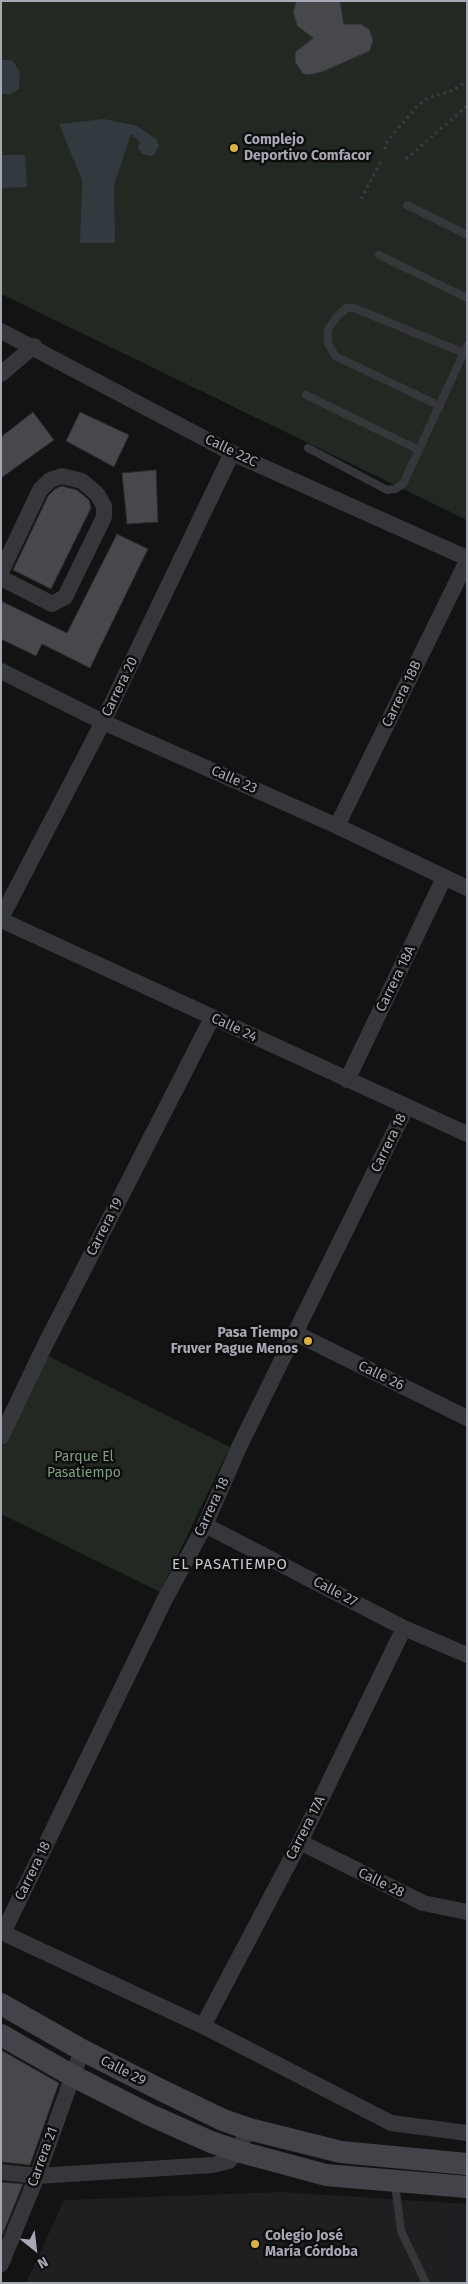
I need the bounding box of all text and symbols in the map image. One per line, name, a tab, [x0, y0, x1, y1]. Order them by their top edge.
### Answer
place label: Complejo Deportivo Comfacor	[244, 132, 371, 164]
marker: Complejo Deportivo Comfacor	[228, 142, 240, 154]
street label: Calle 22C	[202, 431, 260, 471]
street label: Carrera 20	[98, 654, 142, 720]
street label: Carrera 18B	[379, 658, 425, 730]
street label: Calle 23	[208, 762, 260, 798]
street label: Carrera 18A	[373, 943, 419, 1015]
street label: Calle 24	[208, 1010, 260, 1046]
street label: Carrera 18	[368, 1111, 410, 1175]
street label: Carrera 19	[83, 1195, 127, 1259]
place label: Pasa Tiempo Fruver Pague Menos	[171, 1325, 298, 1358]
marker: Pasa Tiempo Fruver Pague Menos	[302, 1335, 314, 1347]
street label: Calle 26	[355, 1358, 407, 1394]
park label: Parque El Pasatiempo	[47, 1449, 121, 1481]
street label: Carrera 18	[191, 1475, 233, 1539]
district label: EL PASATIEMPO	[170, 1556, 290, 1574]
street label: Calle 27	[310, 1573, 360, 1611]
street label: Carrera 17A	[283, 1793, 329, 1863]
street label: Carrera 18	[12, 1839, 54, 1903]
street label: Calle 28	[355, 1865, 407, 1901]
street label: Calle 29	[97, 2052, 149, 2090]
street label: Carrera 21	[24, 2125, 62, 2189]
north arrow	[10, 2224, 60, 2274]
place label: Colegio José María Córdoba	[265, 2228, 358, 2260]
marker: Colegio José María Córdoba	[249, 2238, 261, 2250]
text: N	[34, 2253, 51, 2272]

